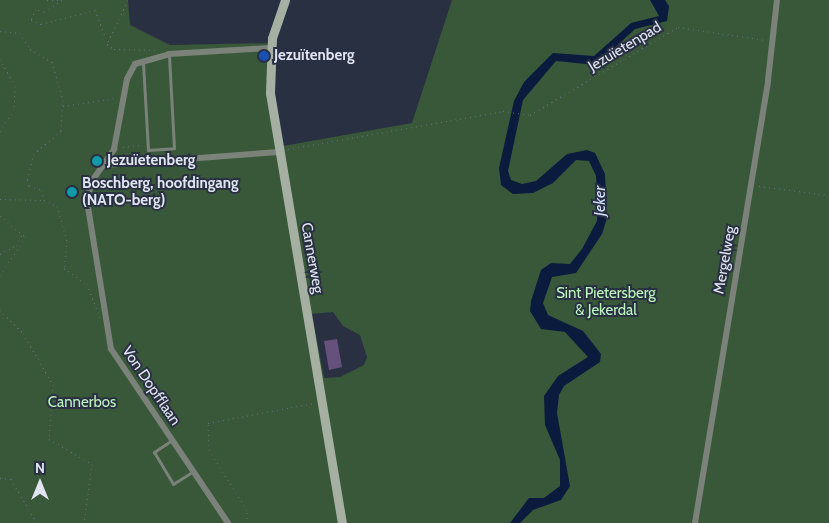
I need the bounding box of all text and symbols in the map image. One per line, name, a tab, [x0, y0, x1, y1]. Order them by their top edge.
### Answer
street label: Jezuïetenpad	[585, 18, 665, 76]
place label: Jezuïtenberg	[274, 47, 355, 65]
marker: Jezuïtenberg	[258, 50, 270, 62]
place label: Jezuïetenberg	[107, 152, 195, 170]
marker: Jezuïetenberg	[91, 155, 103, 167]
place label: Boschberg, hoofdingang (NATO-berg)	[82, 174, 238, 209]
marker: Boschberg, hoofdingang (NATO-berg)	[66, 186, 78, 198]
water label: Jeker	[590, 186, 610, 216]
street label: Cannerweg	[297, 221, 327, 295]
street label: Mergelweg	[710, 225, 740, 295]
park label: Sint Pietersberg & Jekerdal	[556, 284, 656, 319]
street label: Von Dopfflaan	[118, 343, 184, 429]
park label: Cannerbos	[48, 394, 116, 412]
north arrow	[15, 458, 65, 508]
text: N	[35, 459, 45, 477]

